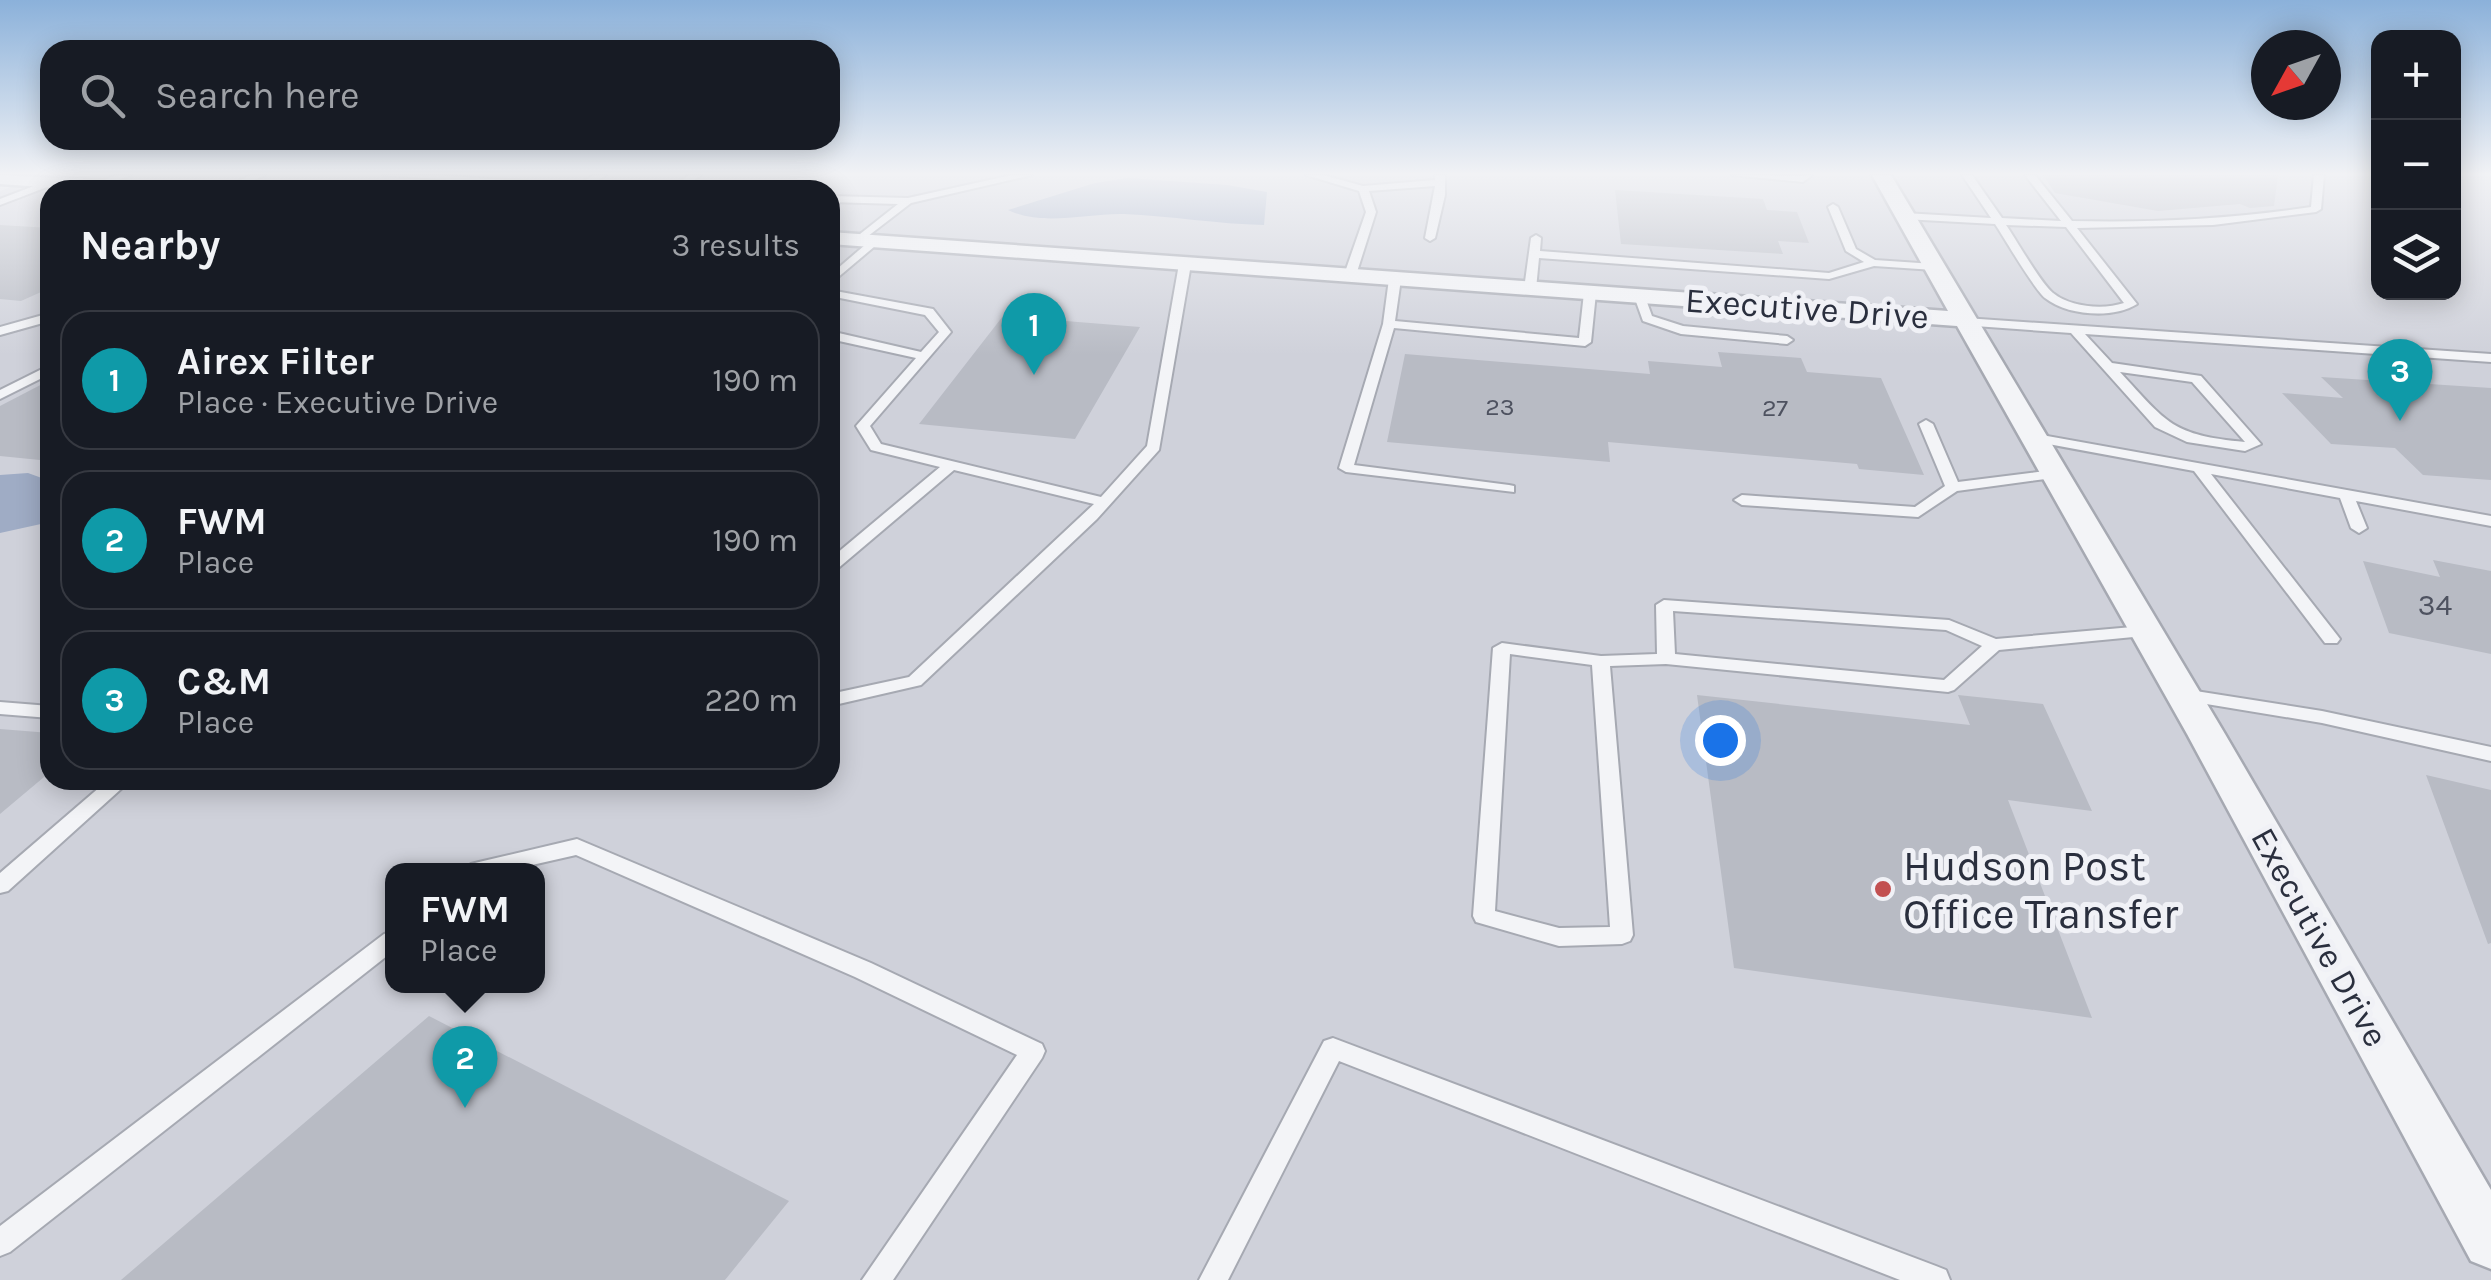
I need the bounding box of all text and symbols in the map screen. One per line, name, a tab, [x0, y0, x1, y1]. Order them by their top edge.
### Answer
north arrow	[2251, 30, 2341, 120]
map controls	[2371, 30, 2461, 300]
button: +	[2371, 30, 2461, 120]
search box	[40, 40, 840, 150]
icon: search	[75, 68, 130, 123]
text: Search here	[155, 73, 359, 118]
button: −	[2371, 120, 2461, 210]
button: layers	[2371, 210, 2461, 300]
text: Nearby	[80, 220, 220, 270]
text: 3 results	[672, 227, 800, 264]
street label: Executive Drive	[1684, 280, 1930, 337]
pin: 1	[1002, 292, 1066, 375]
pin: 3	[2368, 338, 2432, 421]
text: Airex Filter	[177, 339, 374, 384]
text: 1	[109, 362, 120, 399]
text: 190 m	[712, 362, 798, 399]
text: Place · Executive Drive	[177, 384, 498, 421]
house number: 23	[1485, 392, 1515, 421]
house number: 27	[1762, 393, 1788, 422]
text: FWM	[177, 499, 267, 544]
text: 2	[105, 522, 124, 559]
text: 190 m	[712, 522, 798, 559]
text: Place	[177, 544, 254, 581]
house number: 34	[2418, 587, 2452, 623]
text: C&M	[177, 659, 271, 704]
text: 3	[105, 682, 124, 719]
text: 220 m	[704, 682, 798, 719]
text: Place	[177, 704, 254, 741]
your location	[1695, 715, 1746, 766]
street label: Executive Drive	[2242, 821, 2397, 1054]
place label: Hudson Post Office Transfer	[1903, 841, 2179, 939]
popup	[385, 863, 545, 993]
marker: Hudson Post Office Transfer	[1872, 878, 1894, 900]
text: FWM	[420, 887, 510, 932]
text: Place	[420, 932, 497, 969]
pin: 2	[432, 1026, 498, 1108]

